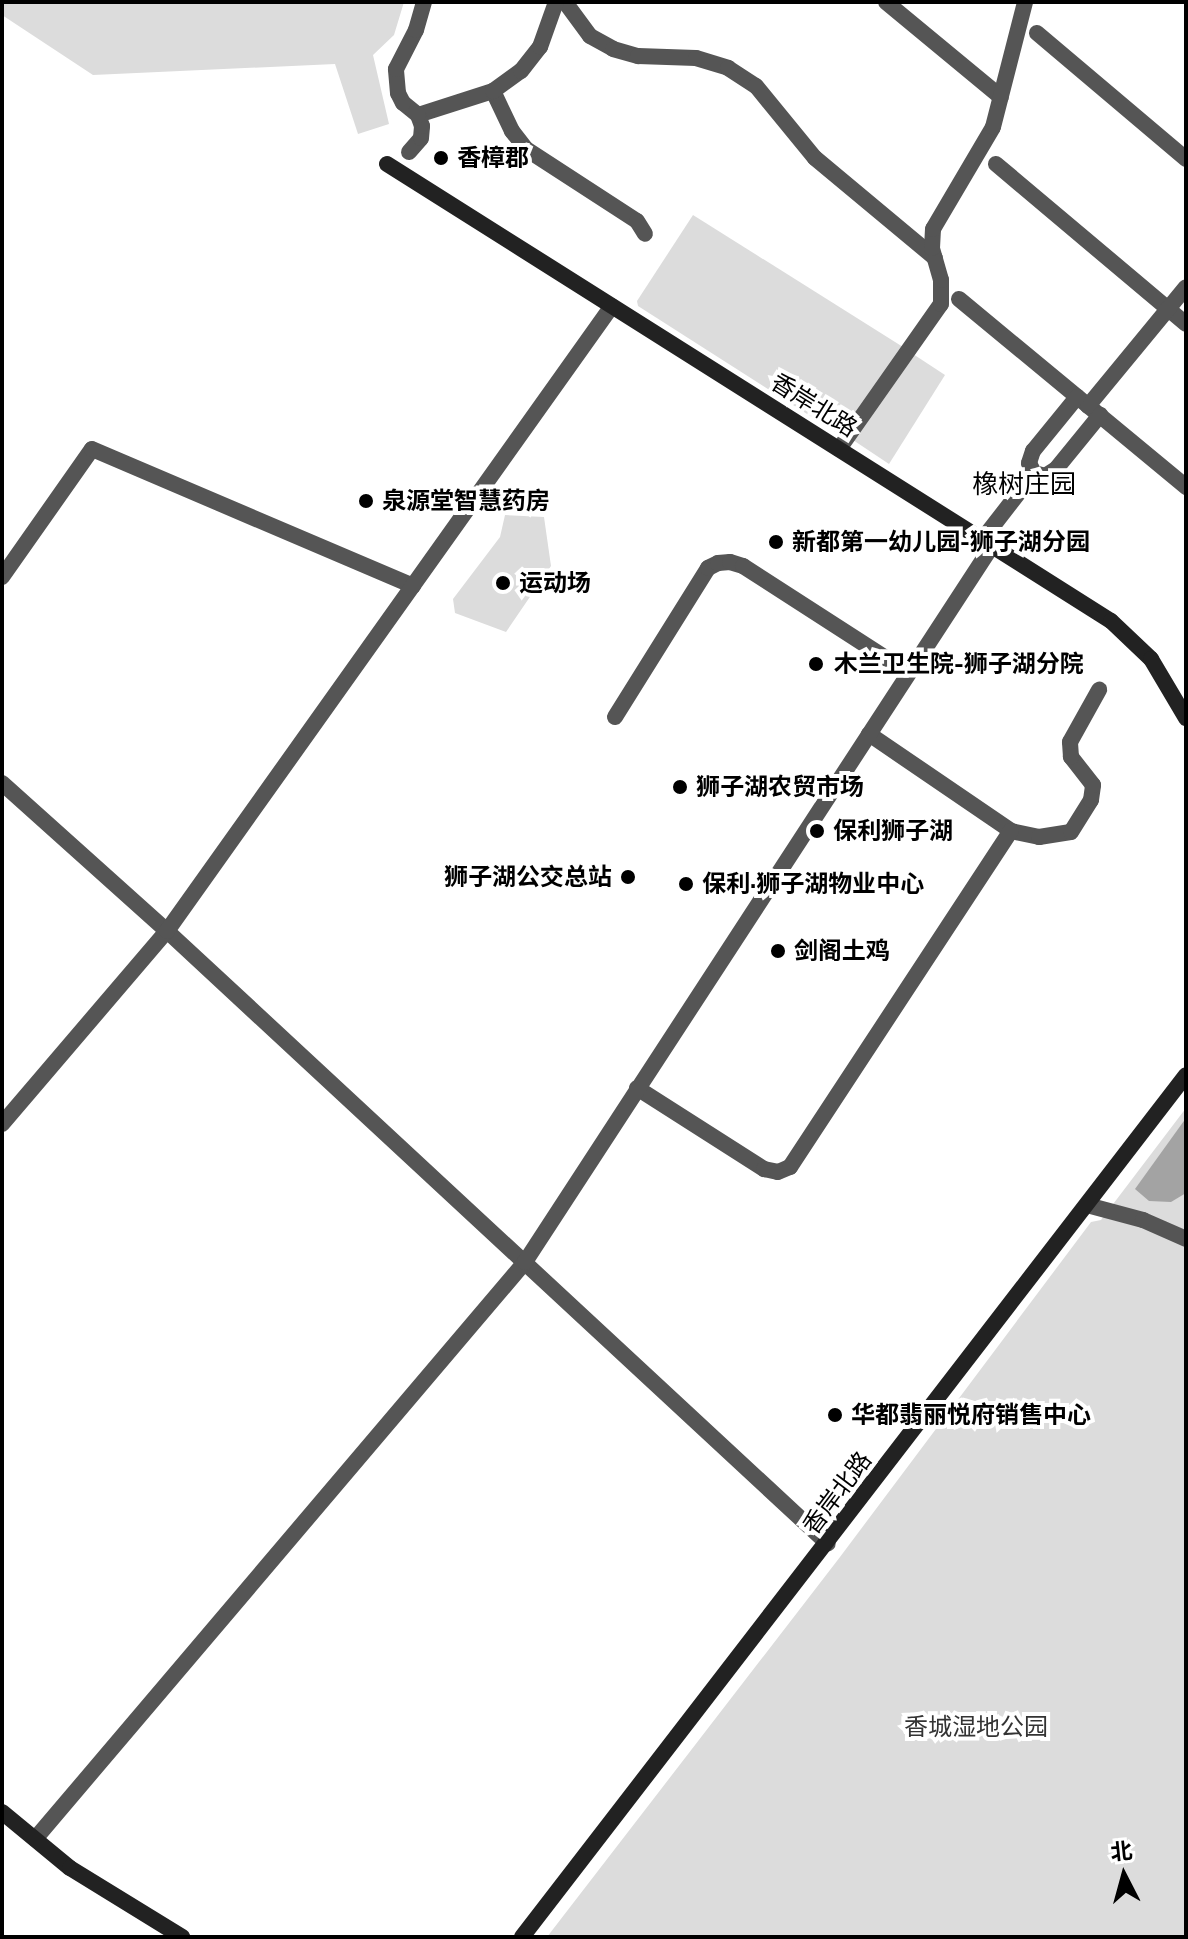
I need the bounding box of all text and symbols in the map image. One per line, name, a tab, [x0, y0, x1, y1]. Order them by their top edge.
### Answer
place label: 香樟郡	[457, 144, 529, 172]
marker: 香樟郡	[432, 149, 450, 167]
street label: 香岸北路	[766, 367, 862, 443]
district label: 橡树庄园	[972, 468, 1076, 500]
place label: 泉源堂智慧药房	[382, 487, 550, 515]
marker: 泉源堂智慧药房	[357, 492, 375, 510]
place label: 新都第一幼儿园-狮子湖分园	[792, 528, 1090, 556]
marker: 新都第一幼儿园-狮子湖分园	[767, 533, 785, 551]
place label: 运动场	[519, 569, 591, 597]
marker: 运动场	[494, 574, 512, 592]
place label: 木兰卫生院-狮子湖分院	[834, 650, 1084, 678]
marker: 木兰卫生院-狮子湖分院	[805, 653, 827, 675]
place label: 狮子湖农贸市场	[696, 773, 864, 801]
marker: 狮子湖农贸市场	[671, 778, 689, 796]
place label: 保利狮子湖	[833, 817, 953, 845]
marker: 保利狮子湖	[808, 822, 826, 840]
place label: 狮子湖公交总站	[444, 863, 612, 891]
marker: 狮子湖公交总站	[619, 868, 637, 886]
place label: 保利·狮子湖物业中心	[702, 870, 924, 898]
marker: 保利·狮子湖物业中心	[677, 875, 695, 893]
place label: 剑阁土鸡	[794, 937, 890, 965]
marker: 剑阁土鸡	[769, 942, 787, 960]
place label: 华都翡丽悦府销售中心	[851, 1401, 1091, 1429]
marker: 华都翡丽悦府销售中心	[826, 1406, 844, 1424]
street label: 香岸北路	[797, 1446, 877, 1540]
park label: 香城湿地公园	[904, 1713, 1048, 1741]
text: 北	[1109, 1833, 1134, 1869]
north arrow	[1084, 1835, 1164, 1915]

